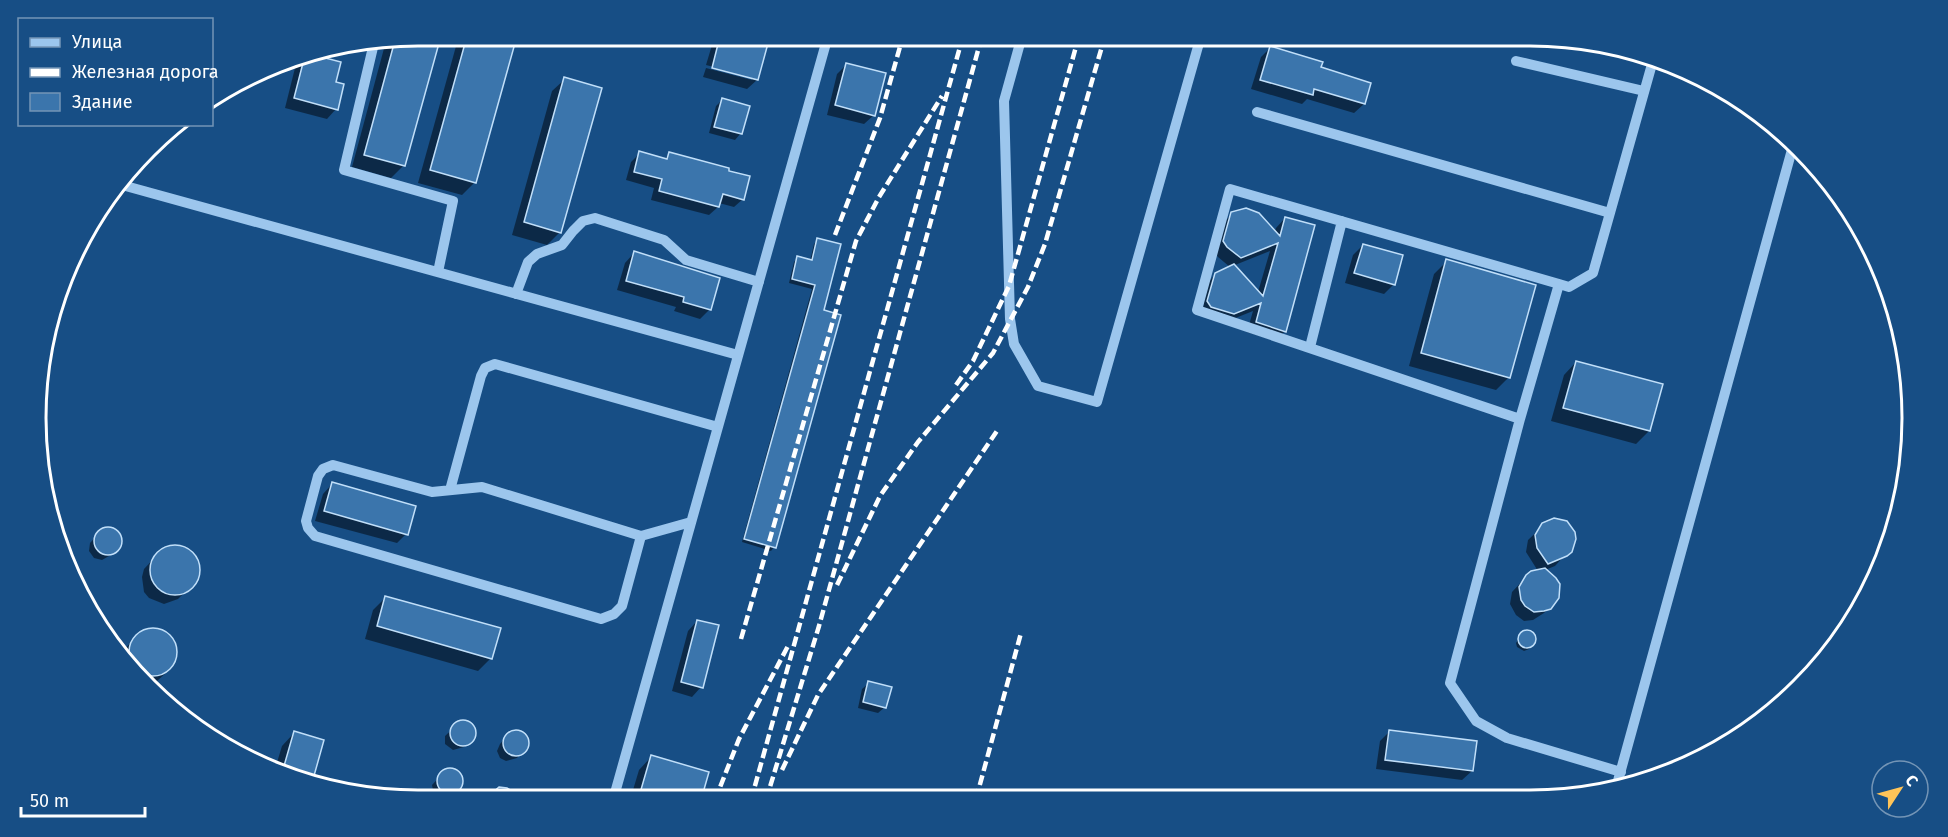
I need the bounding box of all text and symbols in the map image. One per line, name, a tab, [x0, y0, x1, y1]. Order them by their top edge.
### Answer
legend	[18, 18, 213, 126]
text: Улица	[72, 31, 122, 53]
text: Железная дорога	[72, 61, 219, 83]
text: Здание	[72, 91, 133, 113]
north arrow	[1870, 759, 1930, 819]
text: С	[1901, 771, 1923, 790]
scale bar	[21, 780, 146, 818]
text: 50 m	[30, 790, 69, 812]

